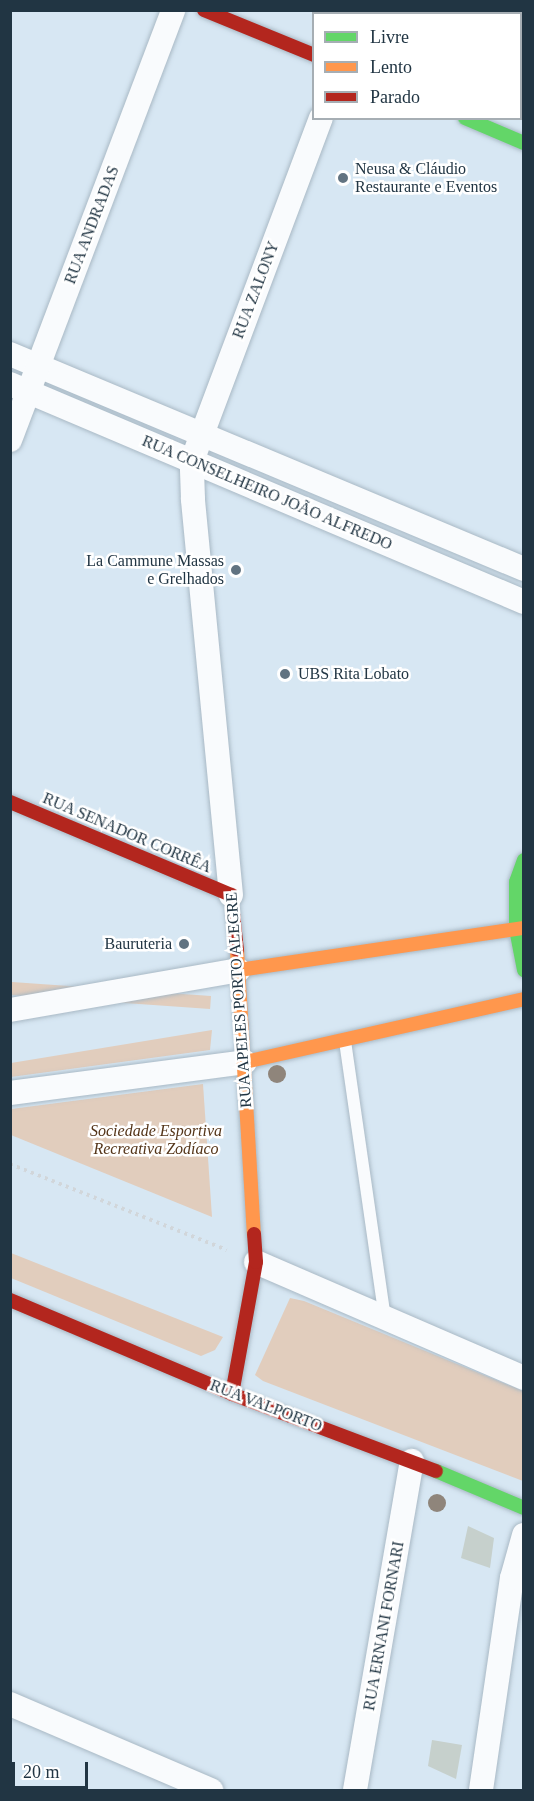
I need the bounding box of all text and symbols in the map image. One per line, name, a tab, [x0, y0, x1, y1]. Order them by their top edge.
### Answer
legend	[312, 12, 522, 120]
text: Livre	[370, 27, 409, 47]
text: Lento	[370, 57, 412, 77]
text: Parado	[370, 87, 420, 107]
place label: Neusa & Cláudio Restaurante e Eventos	[355, 159, 497, 197]
street label: RUA ANDRADAS	[60, 162, 124, 288]
marker: Neusa & Cláudio Restaurante e Eventos	[336, 171, 350, 185]
street label: RUA ZALONY	[228, 238, 284, 342]
street label: RUA CONSELHEIRO JOÃO ALFREDO	[138, 431, 396, 555]
place label: La Cammune Massas e Grelhados	[86, 551, 224, 589]
marker: La Cammune Massas e Grelhados	[229, 563, 243, 577]
place label: UBS Rita Lobato	[298, 664, 409, 684]
marker: UBS Rita Lobato	[276, 665, 294, 683]
street label: RUA SENADOR CORRÊA	[39, 789, 215, 877]
street label: RUA APELES PORTO ALEGRE	[222, 890, 256, 1110]
place label: Bauruteria	[104, 934, 172, 954]
marker: Bauruteria	[177, 937, 191, 951]
park label: Sociedade Esportiva Recreativa Zodíaco	[90, 1121, 222, 1159]
street label: RUA VALPORTO	[207, 1376, 325, 1436]
street label: RUA ERNANI FORNARI	[360, 1539, 408, 1713]
scale bar	[15, 1750, 92, 1788]
text: 20 m	[23, 1762, 60, 1782]

